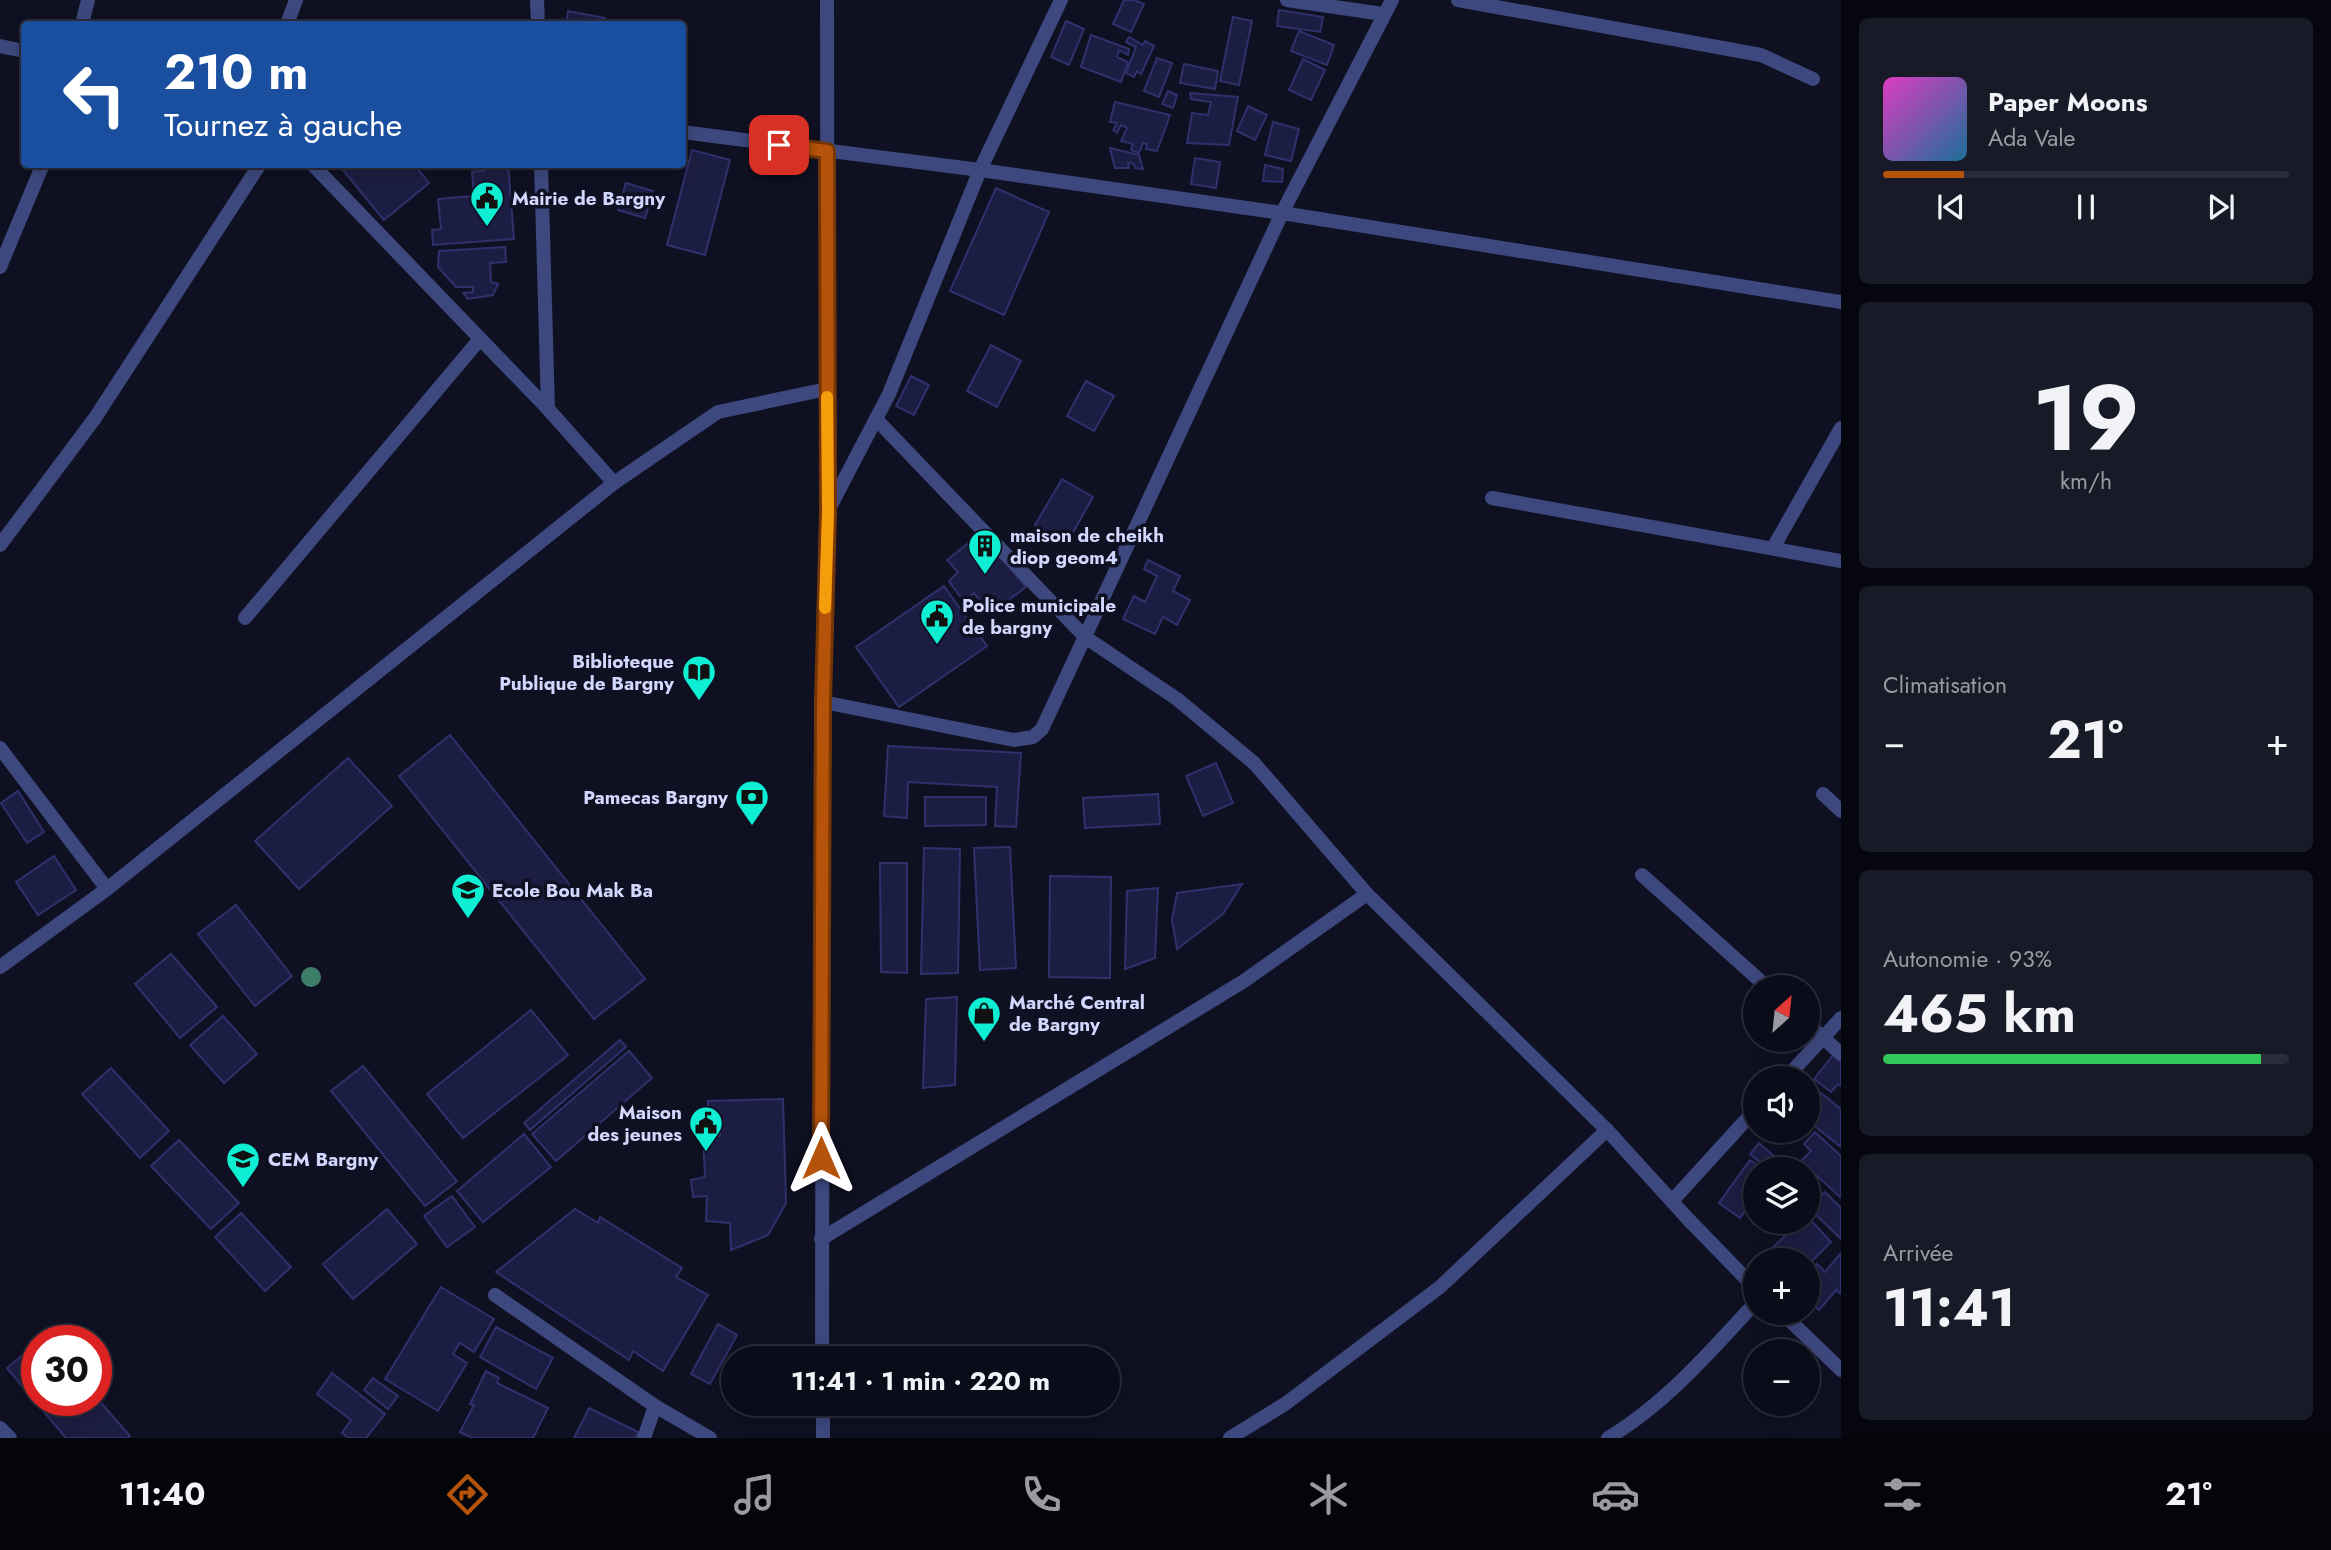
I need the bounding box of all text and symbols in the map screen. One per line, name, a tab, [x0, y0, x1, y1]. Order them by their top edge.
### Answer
text: 210 m	[164, 37, 308, 107]
icon: left	[49, 49, 140, 140]
text: Paper Moons	[1988, 83, 2148, 121]
text: Tournez à gauche	[164, 102, 402, 148]
pin	[749, 115, 809, 175]
text: Ada Vale	[1988, 121, 2075, 155]
icon: arrive	[760, 126, 798, 164]
public building icon: Mairie de Bargny	[468, 179, 506, 228]
place label: Mairie de Bargny	[512, 185, 666, 212]
icon: previous	[1932, 188, 1970, 226]
icon: pause	[2067, 188, 2105, 226]
icon: next	[2202, 188, 2240, 226]
text: 19	[2032, 353, 2140, 484]
text: km/h	[2060, 464, 2112, 498]
place label: maison de cheikh diop geom4	[1010, 522, 1164, 571]
building icon: maison de cheikh diop geom4	[966, 527, 1004, 576]
place label: Police municipale de bargny	[962, 592, 1116, 641]
public building icon: Police municipale de bargny	[918, 597, 956, 646]
place label: Biblioteque Publique de Bargny	[499, 648, 675, 697]
library icon: Biblioteque Publique de Bargny	[680, 653, 718, 702]
text: Climatisation	[1883, 668, 2007, 702]
text: 21°	[2048, 702, 2124, 778]
text: −	[1883, 714, 1905, 769]
text: +	[2266, 714, 2289, 769]
bank icon: Pamecas Bargny	[733, 778, 771, 827]
place label: Pamecas Bargny	[583, 784, 729, 811]
school or university icon: Ecole Bou Mak Ba	[449, 871, 487, 920]
place label: Ecole Bou Mak Ba	[492, 877, 653, 904]
text: Autonomie · 93%	[1883, 942, 2052, 976]
north arrow	[1743, 975, 1820, 1052]
map controls	[1743, 975, 1820, 1416]
text: 465 km	[1883, 976, 2076, 1052]
place label: Marché Central de Bargny	[1009, 989, 1145, 1038]
shop icon: Marché Central de Bargny	[965, 994, 1003, 1043]
button: sound	[1743, 1066, 1820, 1143]
place label: Maison des jeunes	[588, 1099, 682, 1148]
public building icon: Maison des jeunes	[687, 1104, 725, 1153]
position arrow	[784, 1121, 858, 1195]
school or university icon: CEM Bargny	[224, 1140, 262, 1189]
place label: CEM Bargny	[268, 1146, 379, 1173]
button: layers	[1743, 1157, 1820, 1234]
text: Arrivée	[1883, 1236, 1953, 1270]
button: +	[1743, 1248, 1820, 1325]
text: 11:41	[1883, 1270, 2015, 1346]
speed limit sign: 30	[21, 1325, 112, 1416]
button: −	[1743, 1339, 1820, 1416]
text: 11:41 · 1 min · 220 m	[791, 1362, 1050, 1400]
icon: directions	[443, 1470, 492, 1519]
icon: music	[730, 1470, 779, 1519]
icon: phone	[1017, 1470, 1066, 1519]
icon: climate	[1304, 1470, 1353, 1519]
icon: car	[1591, 1470, 1640, 1519]
icon: filters	[1878, 1470, 1927, 1519]
text: 11:40	[119, 1471, 205, 1517]
text: 21°	[2165, 1471, 2212, 1517]

